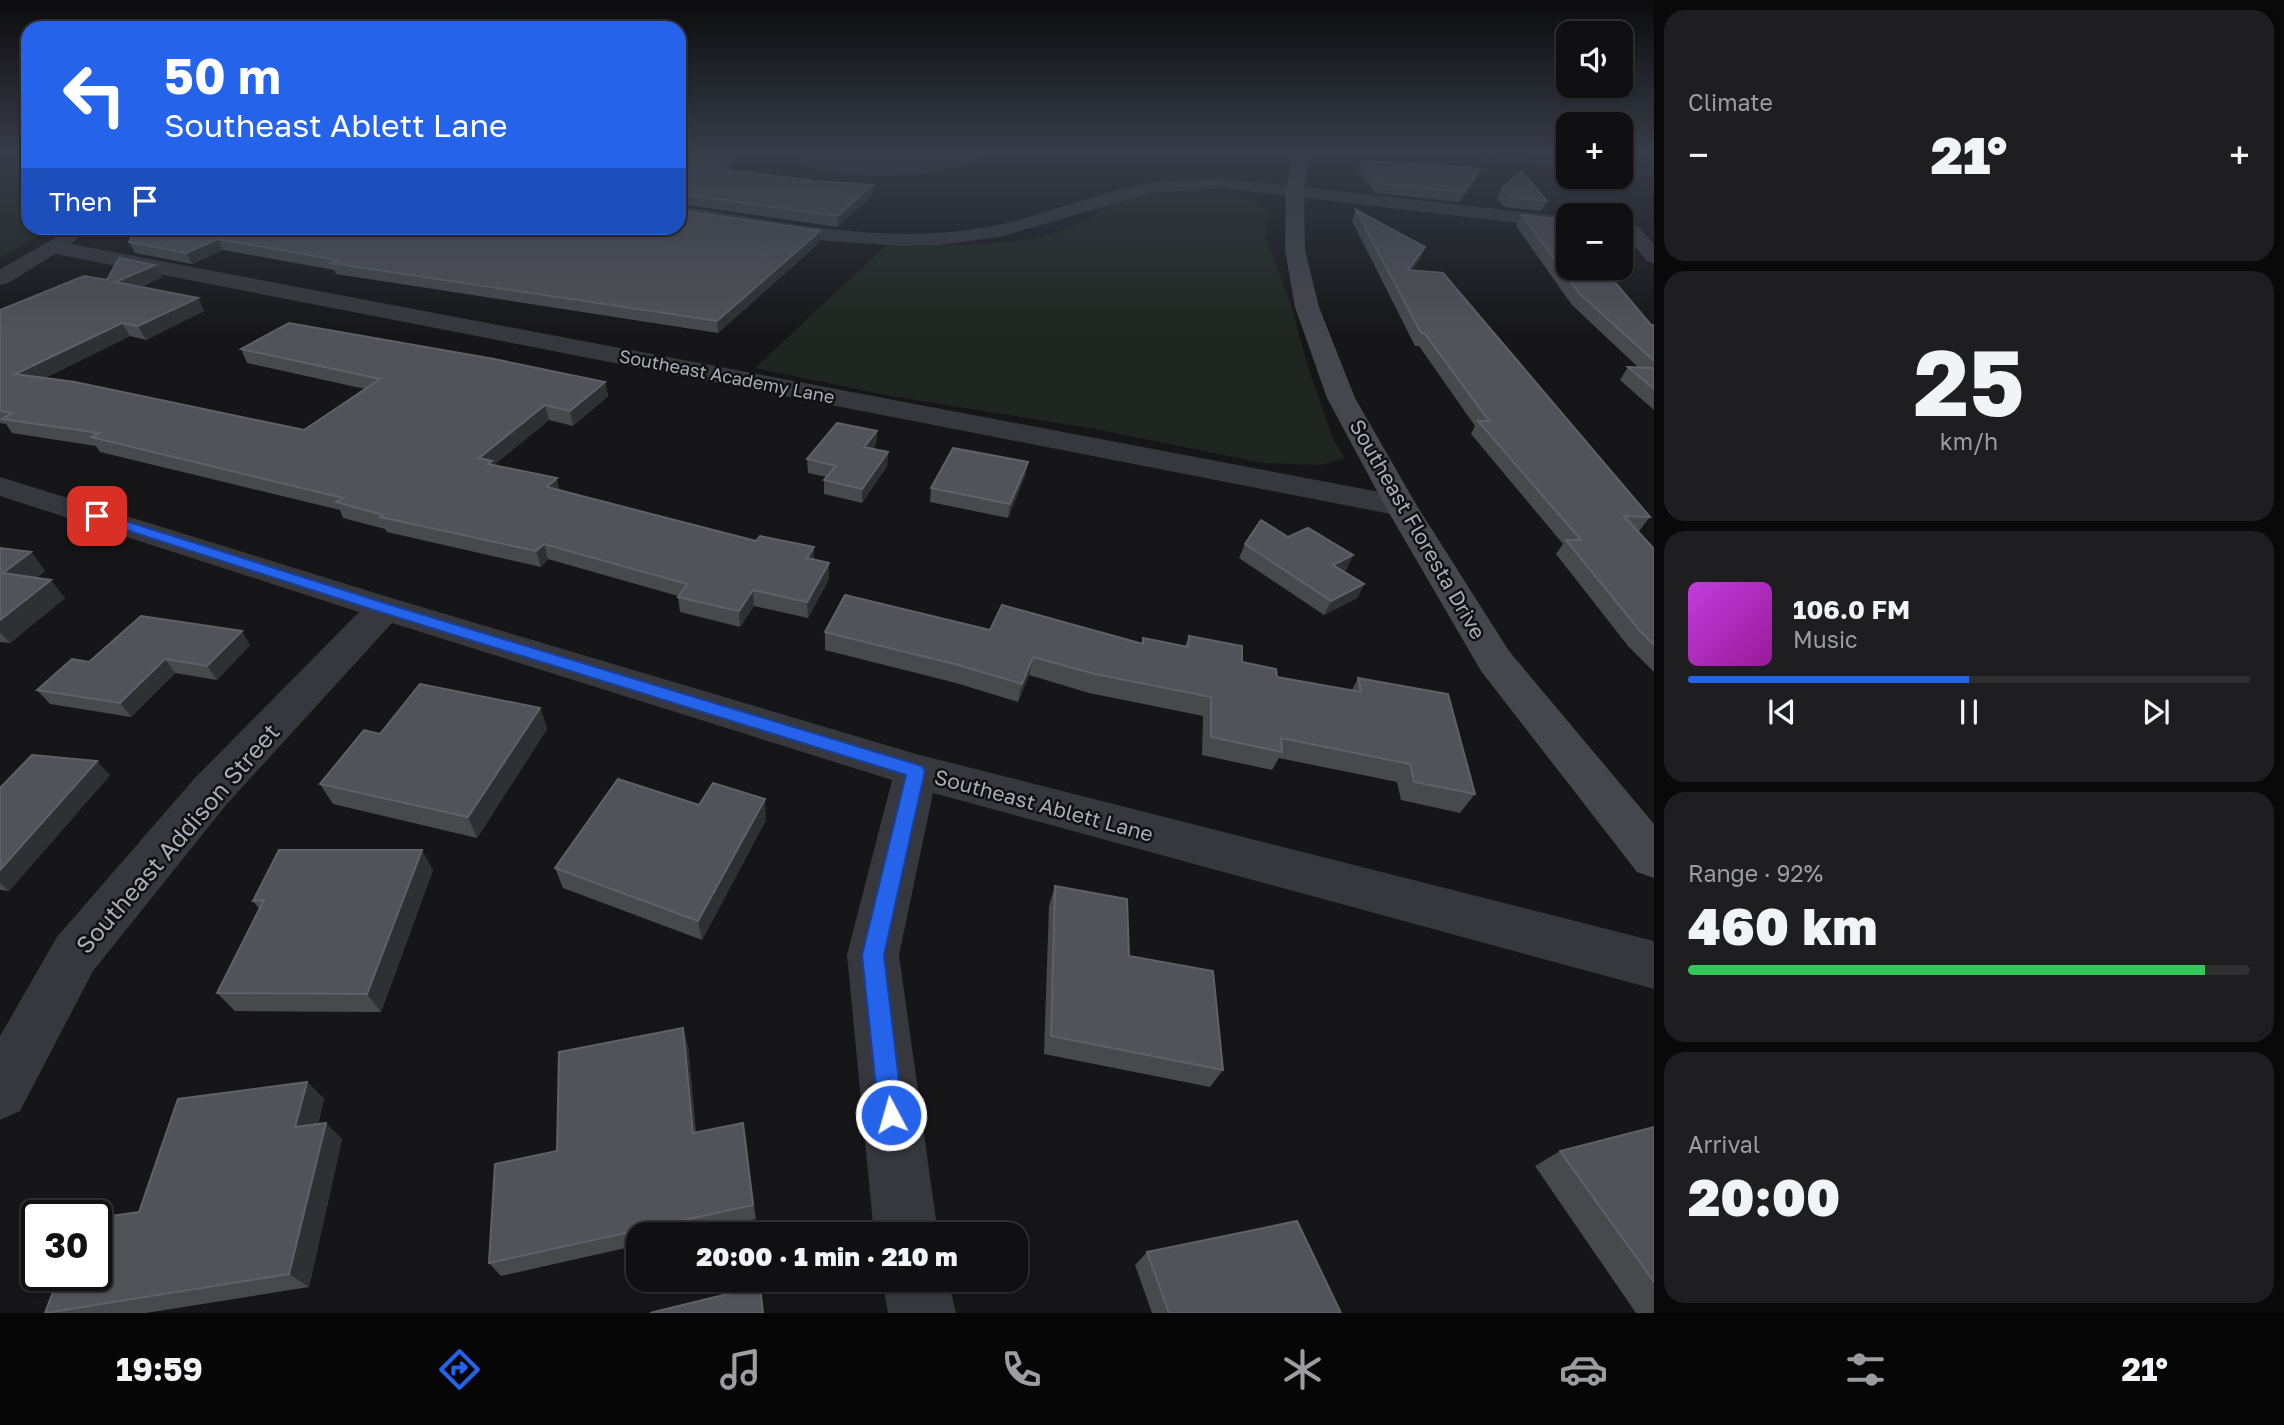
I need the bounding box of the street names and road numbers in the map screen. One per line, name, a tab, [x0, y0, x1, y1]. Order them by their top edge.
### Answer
street label: Southeast Academy Lane	[617, 344, 837, 408]
street label: Southeast Floresta Drive	[1344, 415, 1492, 643]
street label: Southeast Addison Street	[69, 717, 285, 959]
street label: Southeast Ablett Lane	[932, 763, 1156, 847]

